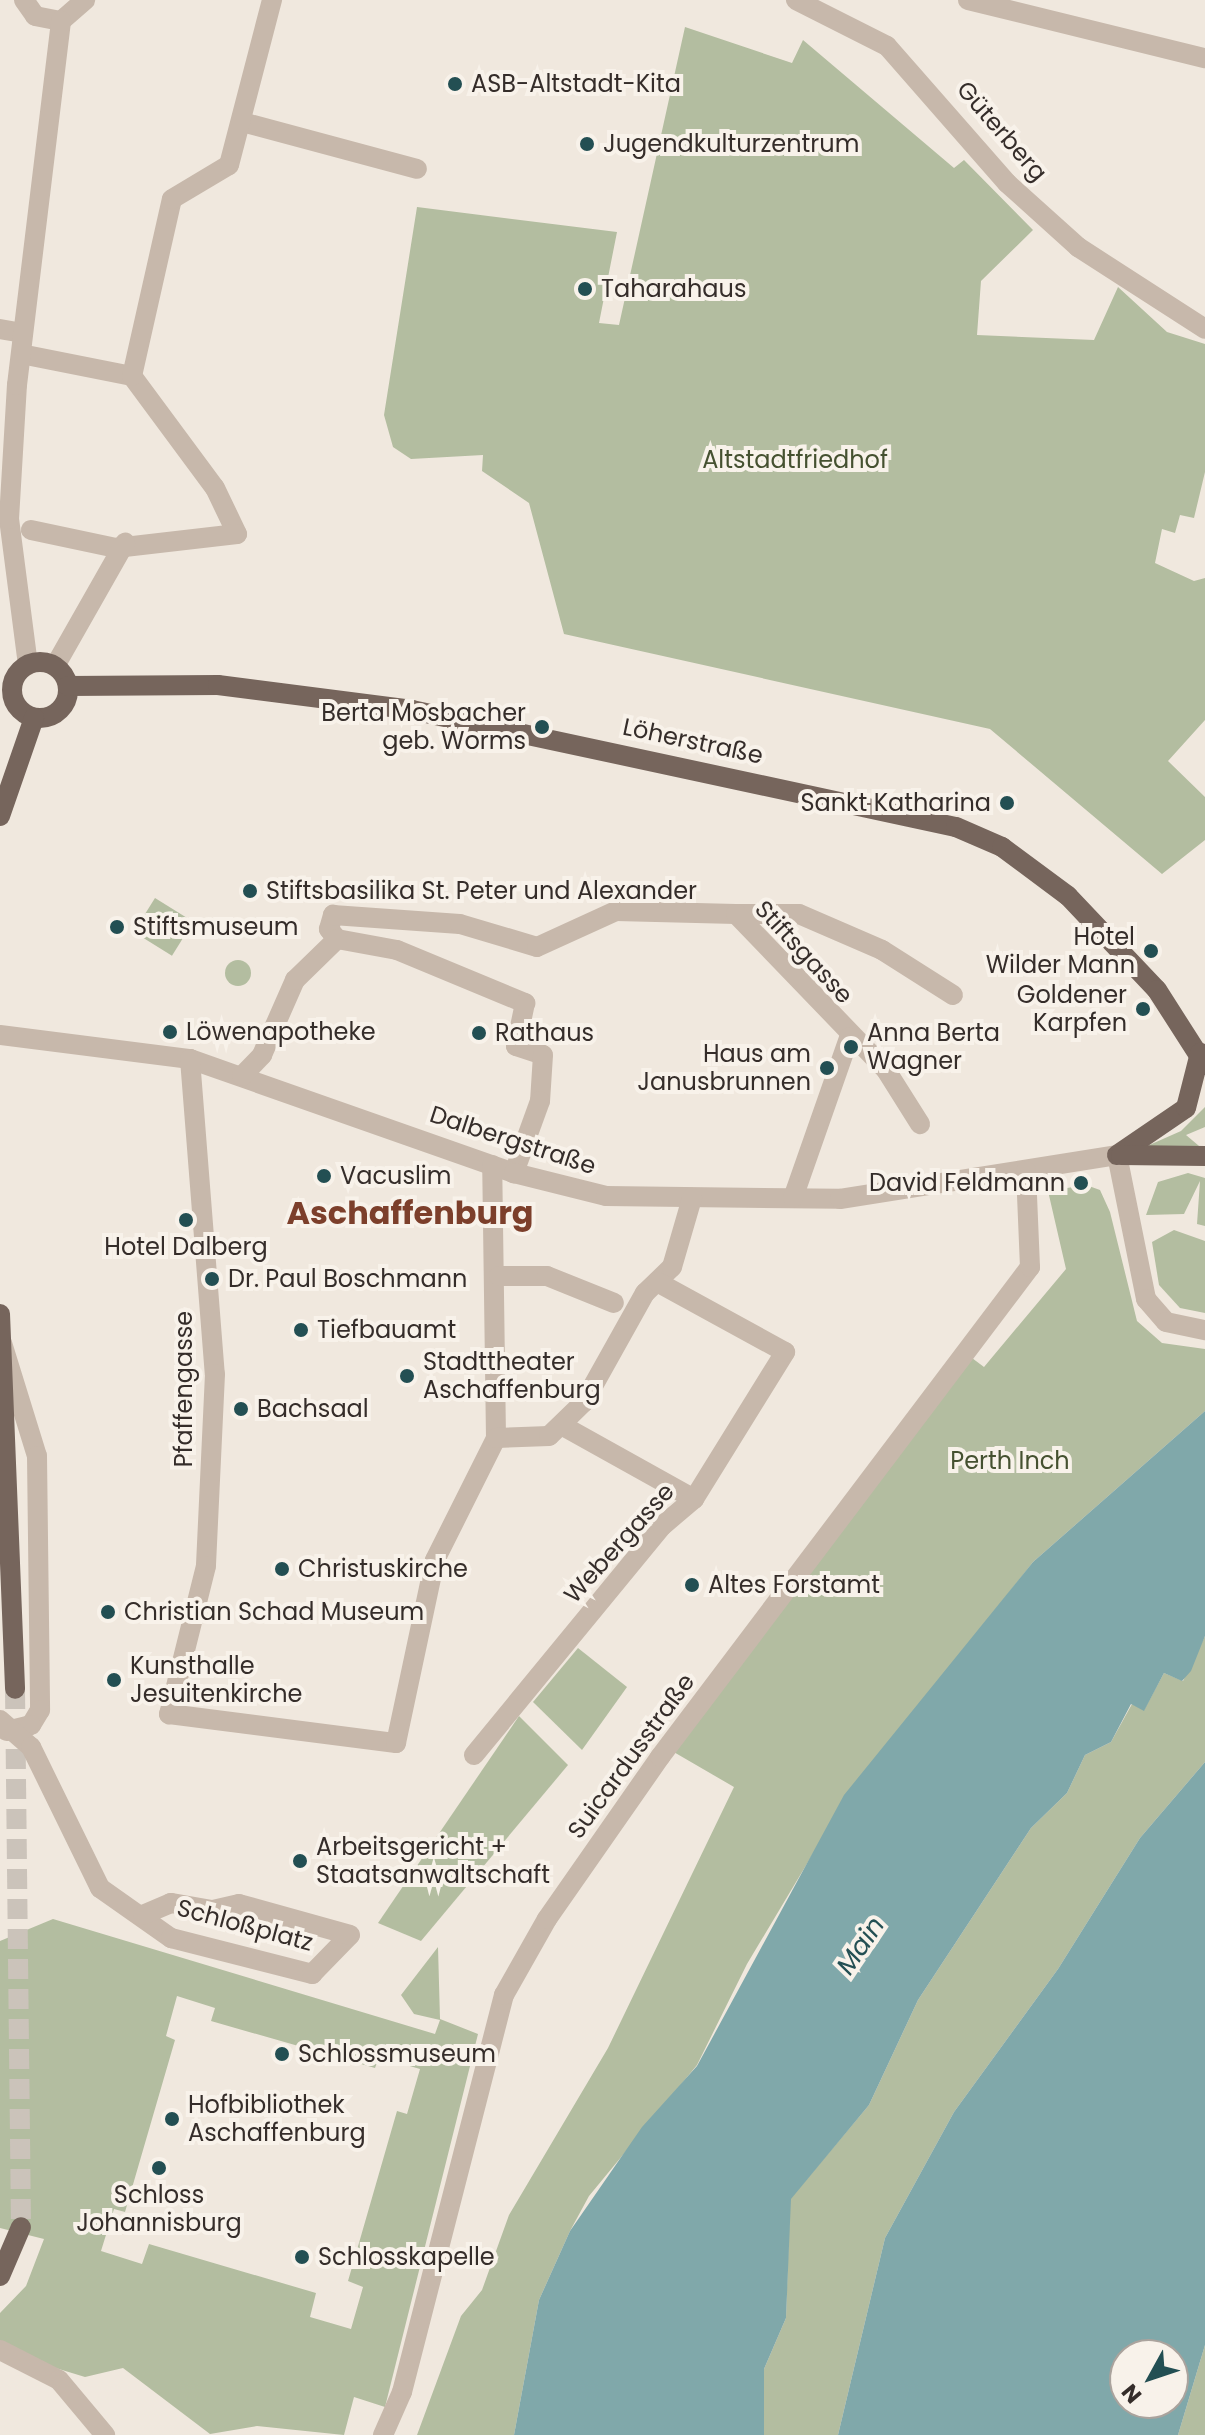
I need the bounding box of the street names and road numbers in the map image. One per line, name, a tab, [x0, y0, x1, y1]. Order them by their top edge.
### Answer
street label: Güterberg	[951, 75, 1053, 187]
street label: Löherstraße	[620, 712, 766, 770]
street label: Stiftsgasse	[749, 895, 859, 1009]
street label: Dalbergstraße	[426, 1100, 600, 1180]
street label: Pfaffengasse	[170, 1311, 198, 1467]
street label: Webergasse	[558, 1477, 680, 1609]
street label: Suicardusstraße	[561, 1668, 701, 1844]
street label: Schloßplatz	[174, 1893, 316, 1957]

